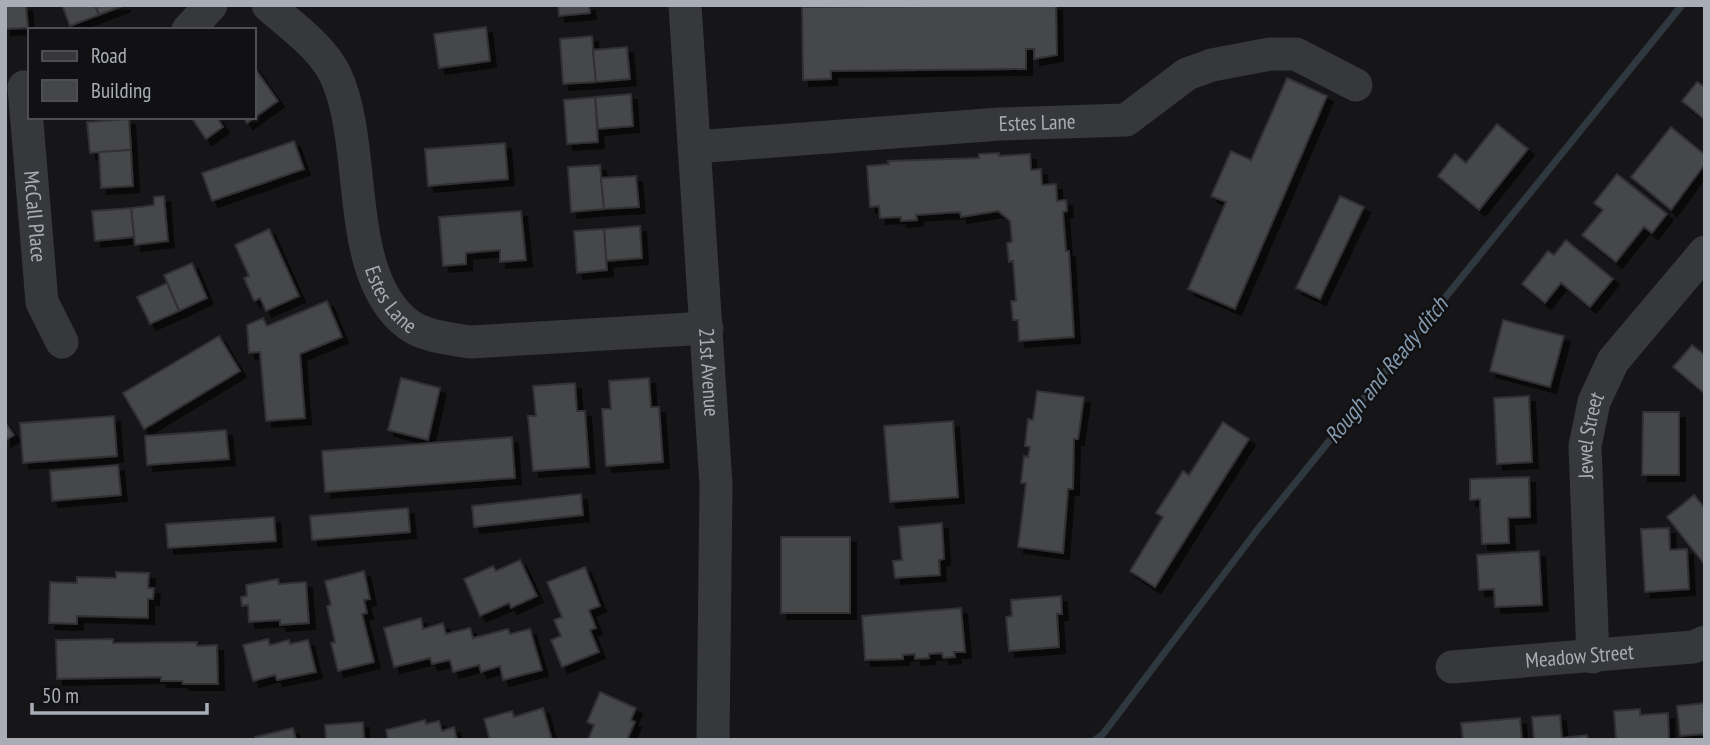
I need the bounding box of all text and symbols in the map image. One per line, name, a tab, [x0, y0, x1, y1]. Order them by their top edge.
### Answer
legend	[28, 28, 256, 119]
text: Road	[91, 42, 127, 69]
text: Building	[91, 77, 151, 104]
street label: Estes Lane	[998, 108, 1076, 137]
street label: McCall Place	[18, 170, 53, 263]
street label: Estes Lane	[359, 262, 422, 339]
water label: Rough and Ready ditch	[1318, 289, 1455, 449]
street label: 21st Avenue	[693, 327, 726, 417]
street label: Jewel Street	[1571, 387, 1610, 480]
street label: Meadow Street	[1524, 638, 1635, 674]
scale bar	[32, 672, 206, 716]
text: 50 m	[42, 682, 79, 709]

